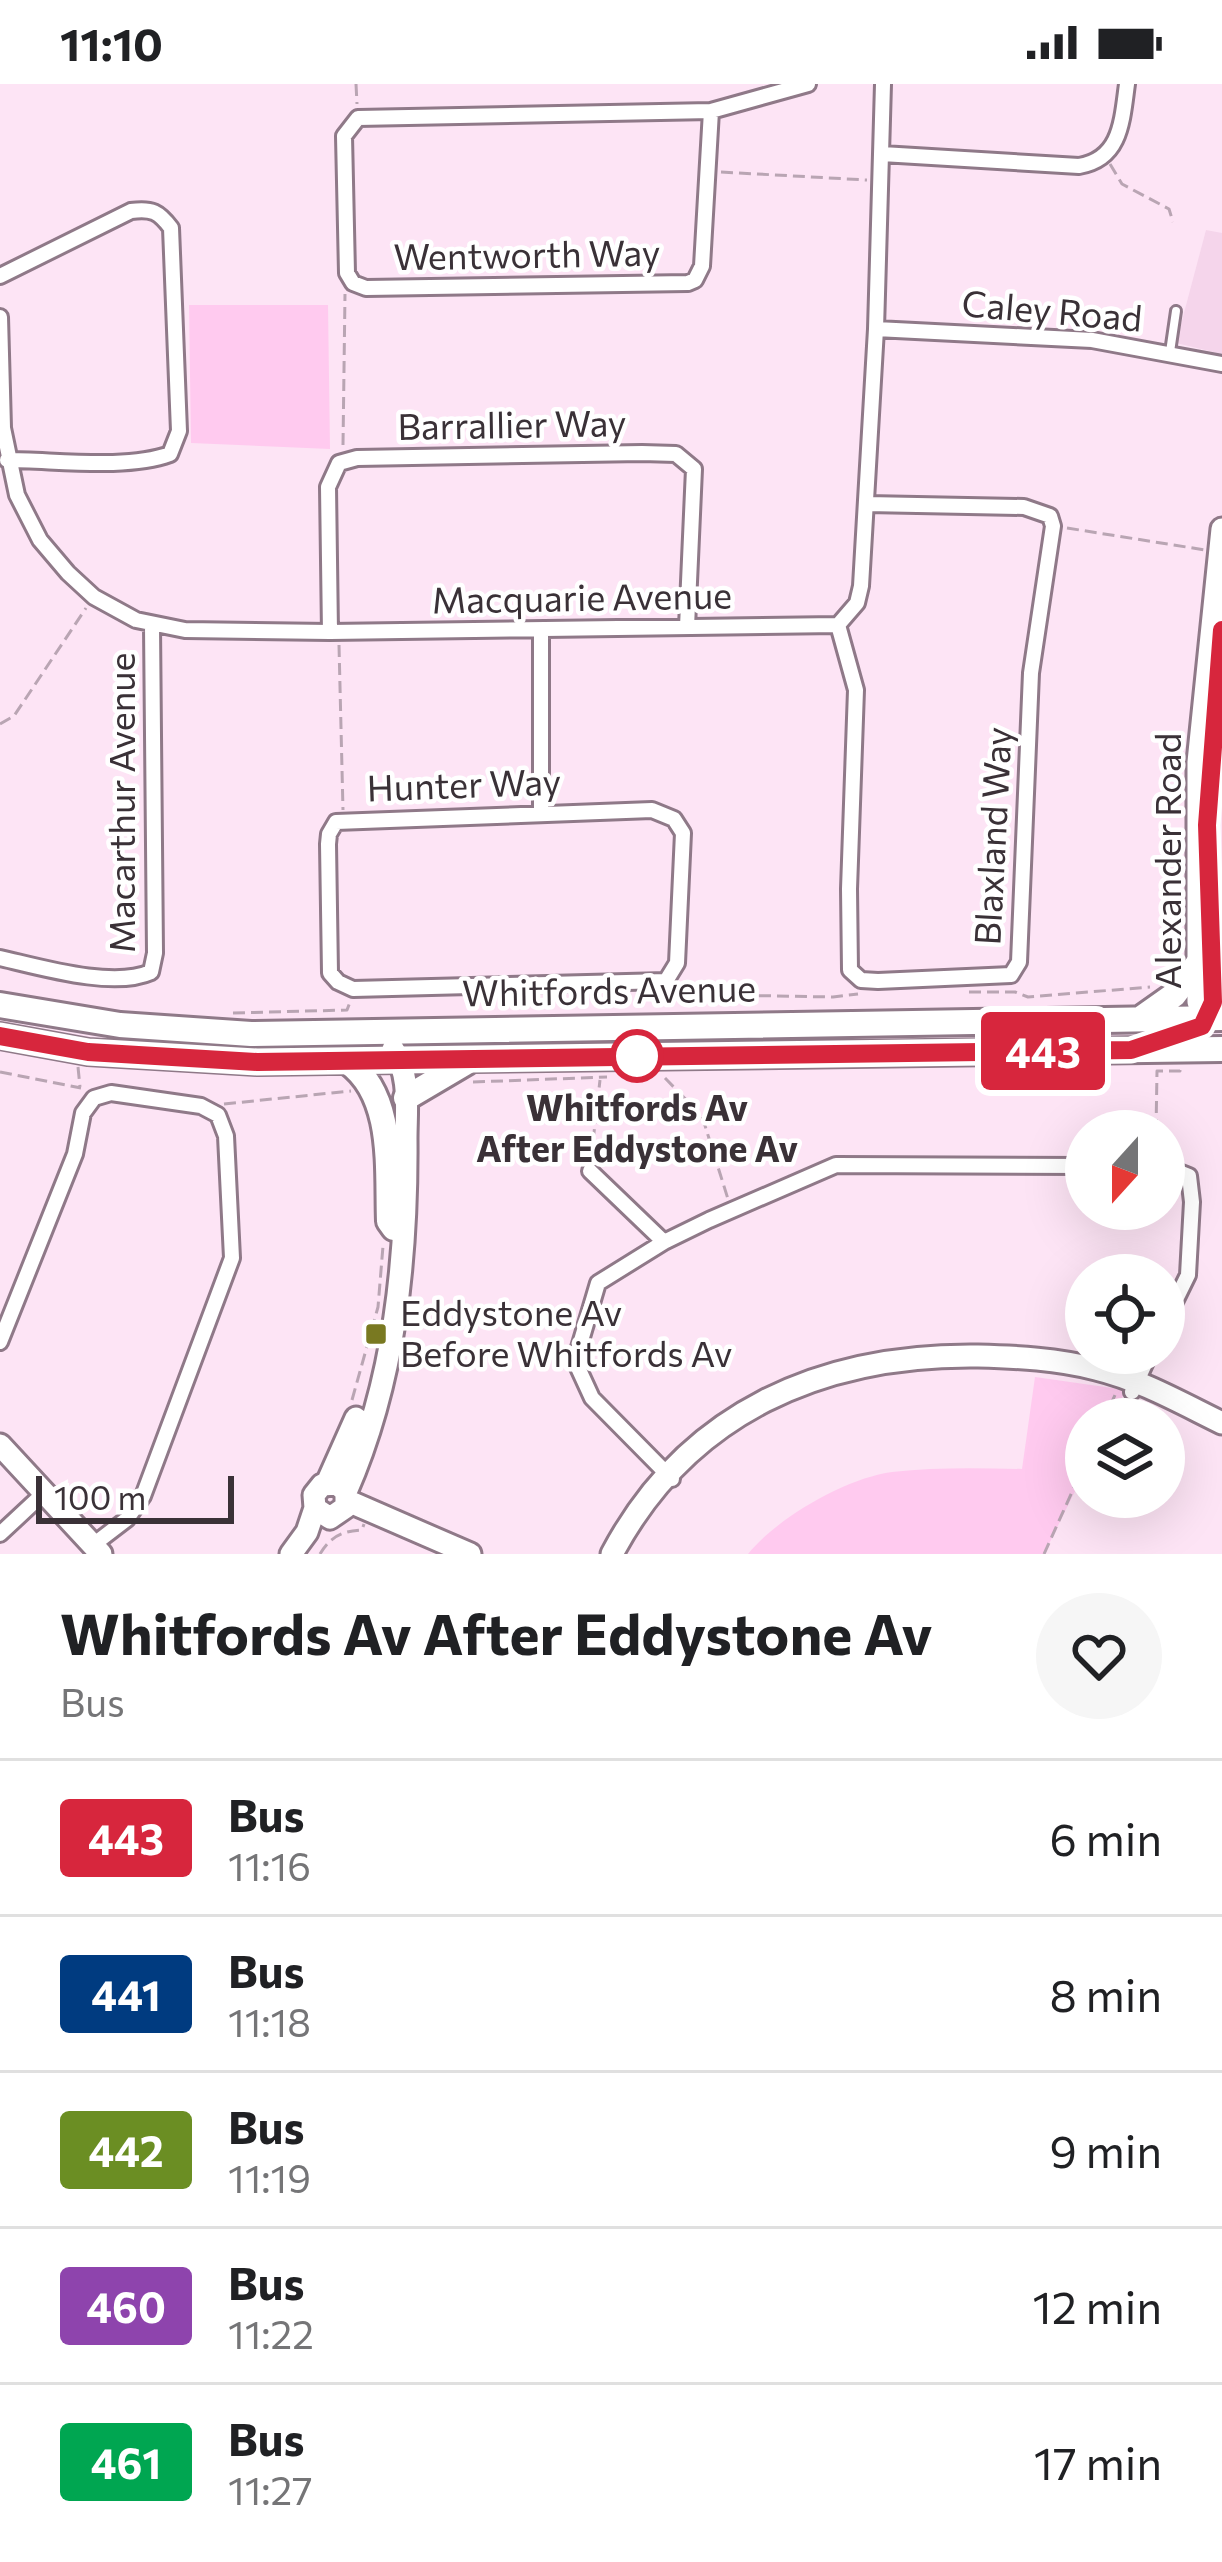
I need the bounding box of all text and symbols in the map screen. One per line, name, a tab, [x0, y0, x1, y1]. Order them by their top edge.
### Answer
text: 11:10	[60, 15, 163, 70]
street label: Wentworth Way	[393, 229, 661, 277]
street label: Caley Road	[960, 279, 1144, 339]
street label: Barrallier Way	[397, 399, 627, 447]
street label: Macquarie Avenue	[431, 571, 732, 621]
street label: Macarthur Avenue	[98, 653, 142, 953]
street label: Blaxland Way	[963, 726, 1019, 946]
street label: Alexander Road	[1144, 733, 1188, 989]
street label: Hunter Way	[366, 758, 562, 808]
street label: Whitfords Avenue	[462, 964, 756, 1014]
line badge: 443	[974, 1012, 1112, 1090]
text: 443	[1005, 1025, 1081, 1077]
marker: Whitfords Av After Eddystone Av	[612, 1031, 662, 1081]
place label: Whitfords Av After Eddystone Av	[476, 1084, 798, 1169]
north arrow	[1065, 1110, 1185, 1230]
map controls	[1065, 1110, 1185, 1518]
button: locate	[1065, 1254, 1185, 1374]
place label: Eddystone Av Before Whitfords Av	[400, 1289, 732, 1374]
marker: Eddystone Av Before Whitfords Av	[363, 1321, 389, 1347]
button: layers	[1065, 1398, 1185, 1518]
scale bar	[36, 1470, 234, 1523]
text: 100 m	[54, 1476, 146, 1517]
button: heart	[1036, 1593, 1162, 1719]
text: Whitfords Av After Eddystone Av	[60, 1597, 932, 1667]
text: Bus	[60, 1677, 125, 1725]
text: Bus	[228, 1786, 304, 1841]
text: 6 min	[1049, 1810, 1162, 1865]
text: 443	[88, 1812, 164, 1864]
text: 11:16	[228, 1841, 311, 1889]
text: Bus	[228, 1942, 304, 1997]
text: 8 min	[1049, 1966, 1162, 2021]
text: 441	[91, 1968, 161, 2020]
text: 11:18	[228, 1997, 311, 2045]
text: Bus	[228, 2098, 304, 2153]
text: 9 min	[1049, 2122, 1162, 2177]
text: 442	[88, 2124, 164, 2176]
text: 11:19	[228, 2153, 311, 2201]
text: Bus	[228, 2254, 304, 2309]
text: 12 min	[1033, 2278, 1162, 2333]
text: 460	[86, 2280, 166, 2332]
text: 11:22	[228, 2309, 314, 2357]
text: Bus	[228, 2410, 304, 2465]
text: 17 min	[1034, 2434, 1162, 2489]
text: 461	[91, 2436, 161, 2488]
text: 11:27	[228, 2465, 313, 2513]

